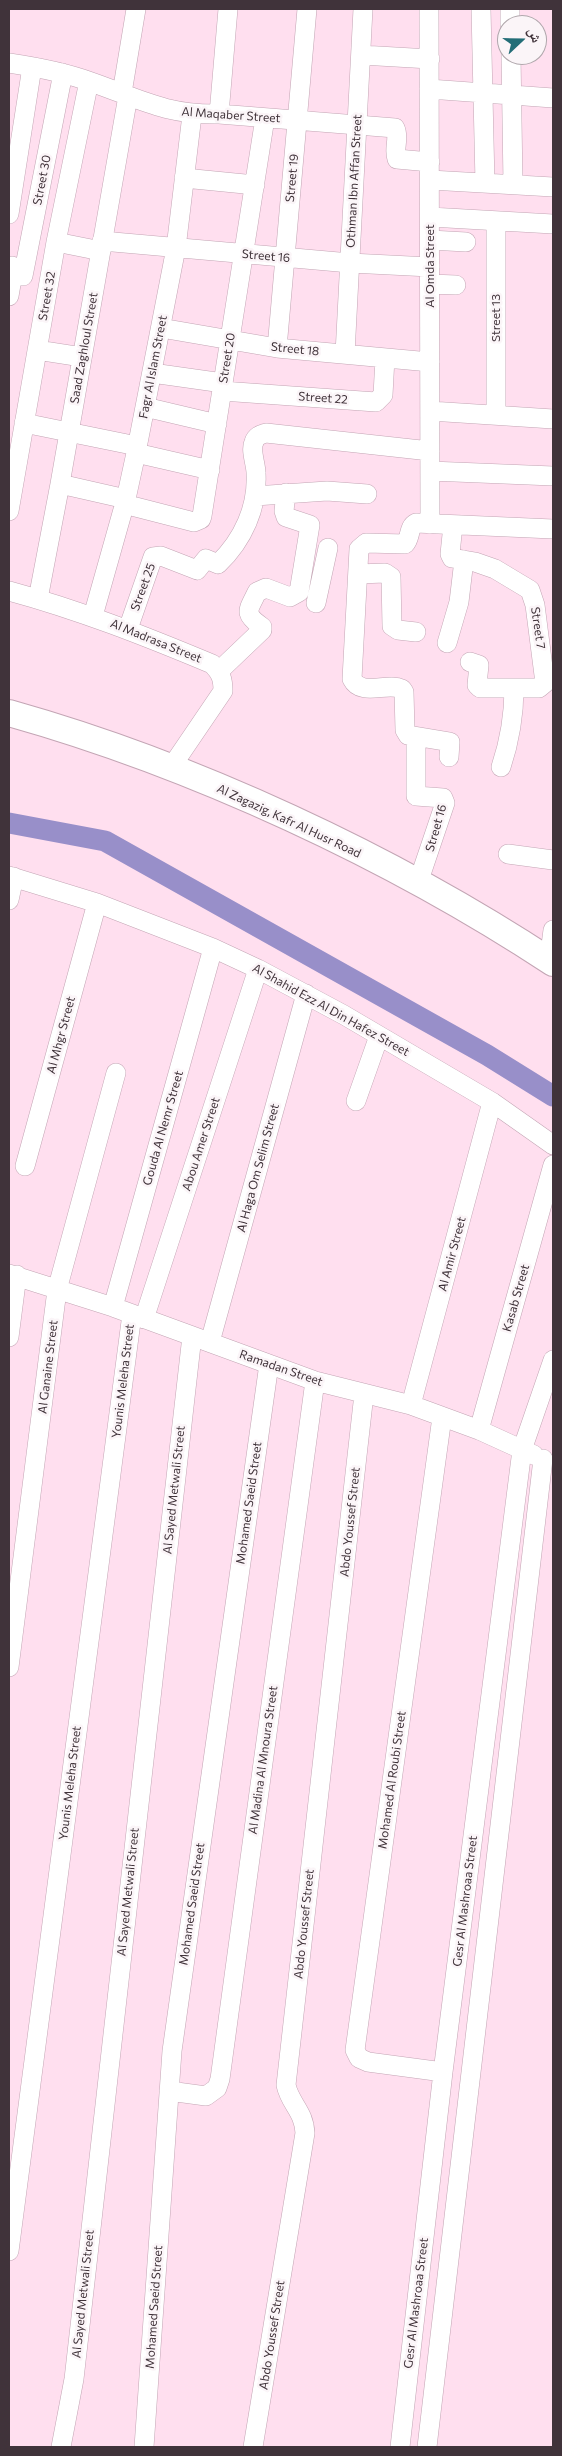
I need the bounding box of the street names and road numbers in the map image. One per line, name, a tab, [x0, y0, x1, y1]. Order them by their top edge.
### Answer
street label: Al Maqaber Street	[181, 104, 281, 126]
street label: Othman Ibn Affan Street	[343, 114, 365, 248]
street label: Street 19	[283, 153, 301, 203]
street label: Street 30	[30, 154, 54, 206]
street label: Al Omda Street	[423, 224, 437, 308]
street label: Street 16	[241, 247, 291, 265]
street label: Street 32	[36, 270, 58, 322]
street label: Saad Zaghloul Street	[67, 291, 101, 405]
street label: Street 13	[489, 294, 503, 342]
street label: Fagr Al Islam Street	[136, 314, 170, 420]
street label: Street 20	[216, 332, 238, 384]
street label: Street 18	[270, 339, 320, 359]
street label: Street 22	[298, 389, 348, 407]
street label: Street 25	[128, 561, 158, 613]
street label: Street 7	[528, 606, 548, 650]
street label: Al Madrasa Street	[108, 616, 204, 666]
street label: Al Zagazig, Kafr Al Husr Road	[215, 781, 363, 861]
street label: Street 16	[422, 803, 450, 853]
street label: Al Shahid Ezz Al Din Hafez Street	[250, 961, 412, 1059]
street label: Al Mhgr Street	[44, 995, 78, 1075]
street label: Gouda Al Nemr Street	[140, 1069, 186, 1187]
street label: Abou Amer Street	[179, 1095, 223, 1193]
street label: Al Haga Om Selim Street	[234, 1102, 282, 1234]
street label: Al Amir Street	[435, 1215, 469, 1293]
street label: Kasab Street	[500, 1263, 532, 1333]
street label: Al Ganaine Street	[35, 1319, 61, 1415]
street label: Younis Meleha Street	[109, 1323, 137, 1439]
street label: Ramadan Street	[237, 1347, 325, 1389]
street label: Al Sayed Metwali Street	[160, 1425, 188, 1555]
street label: Mohamed Saeid Street	[233, 1441, 265, 1565]
street label: Abdo Youssef Street	[337, 1466, 363, 1578]
street label: Al Madina Al Mnoura Street	[245, 1685, 281, 1835]
street label: Mohamed Al Roubi Street	[375, 1710, 409, 1850]
street label: Younis Meleha Street	[56, 1725, 84, 1841]
street label: Al Sayed Metwali Street	[114, 1827, 142, 1957]
street label: Gesr Al Mashroaa Street	[450, 1835, 480, 1967]
street label: Mohamed Saeid Street	[176, 1842, 208, 1966]
street label: Abdo Youssef Street	[291, 1868, 317, 1980]
street label: Al Sayed Metwali Street	[69, 2229, 97, 2359]
street label: Gesr Al Mashroaa Street	[401, 2237, 431, 2369]
street label: Mohamed Saeid Street	[143, 2245, 165, 2369]
street label: Abdo Youssef Street	[256, 2279, 288, 2391]

